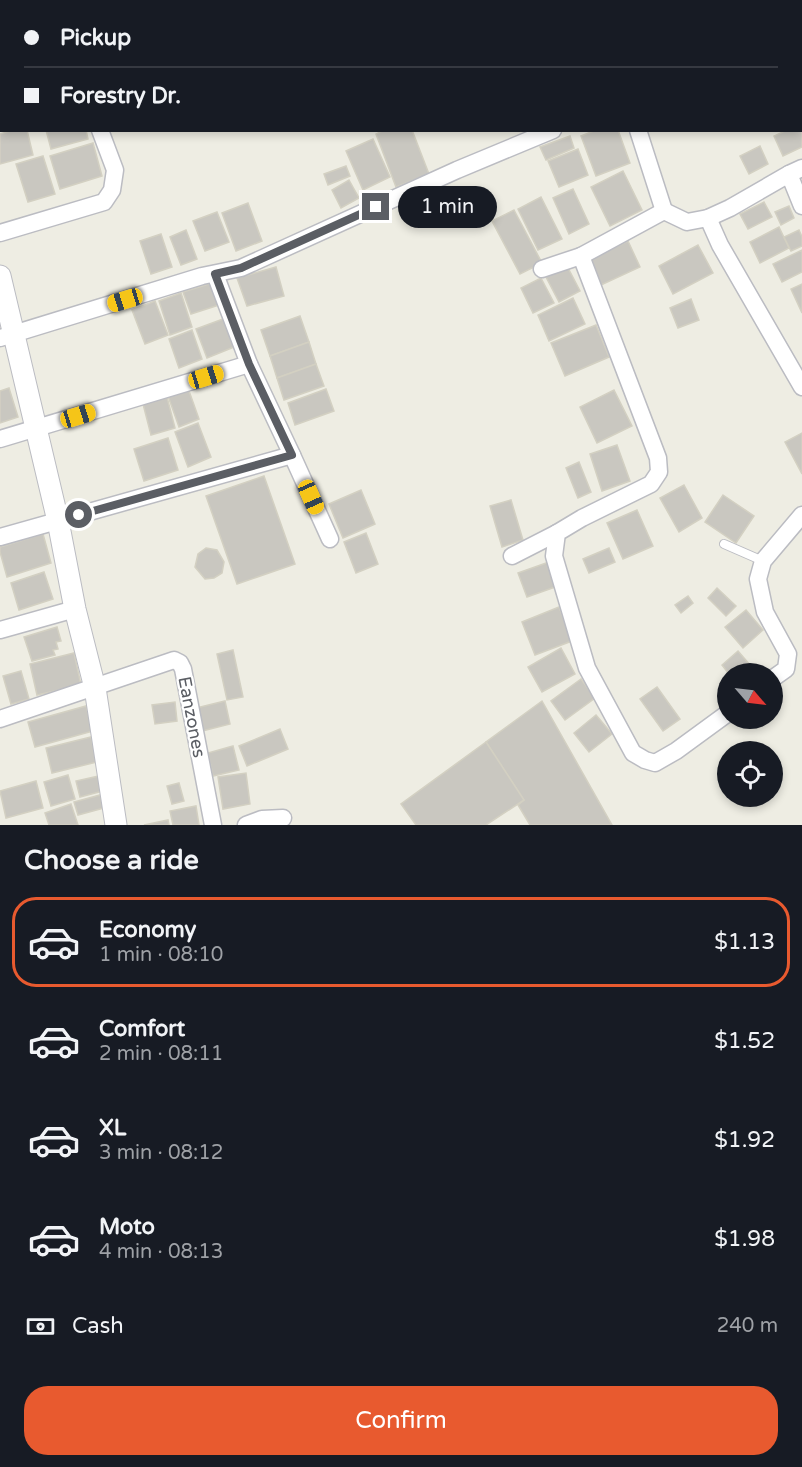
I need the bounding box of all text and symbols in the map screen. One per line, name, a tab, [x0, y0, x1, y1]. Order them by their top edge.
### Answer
text: Pickup	[60, 25, 131, 51]
text: Forestry Dr.	[60, 83, 181, 109]
callout: 1 min	[397, 186, 496, 228]
route end	[362, 193, 389, 220]
text: 1 min	[421, 195, 474, 219]
car	[105, 286, 145, 314]
car	[186, 363, 226, 391]
car	[58, 402, 98, 430]
car	[295, 477, 327, 517]
route start	[65, 501, 92, 528]
north arrow	[717, 663, 783, 729]
map controls	[717, 663, 783, 807]
street label: Eanzones	[173, 675, 211, 759]
button: locate	[717, 741, 783, 807]
text: Choose a ride	[24, 844, 199, 877]
icon: car	[27, 915, 81, 969]
text: Economy	[99, 917, 196, 943]
text: $1.13	[714, 929, 775, 955]
text: 1 min · 08:10	[99, 943, 223, 967]
icon: car	[27, 1014, 81, 1068]
text: Comfort	[99, 1016, 185, 1042]
text: $1.52	[714, 1028, 775, 1054]
text: 2 min · 08:11	[99, 1042, 223, 1066]
icon: car	[27, 1113, 81, 1167]
text: XL	[99, 1115, 126, 1141]
text: $1.92	[714, 1127, 775, 1153]
text: 3 min · 08:12	[99, 1141, 223, 1165]
icon: car	[27, 1212, 81, 1266]
text: Moto	[99, 1214, 155, 1240]
text: $1.98	[714, 1226, 775, 1252]
text: 4 min · 08:13	[99, 1240, 223, 1264]
icon: cash	[24, 1310, 57, 1343]
text: Cash	[72, 1313, 124, 1339]
text: 240 m	[717, 1314, 778, 1338]
button: Confirm	[24, 1386, 778, 1455]

